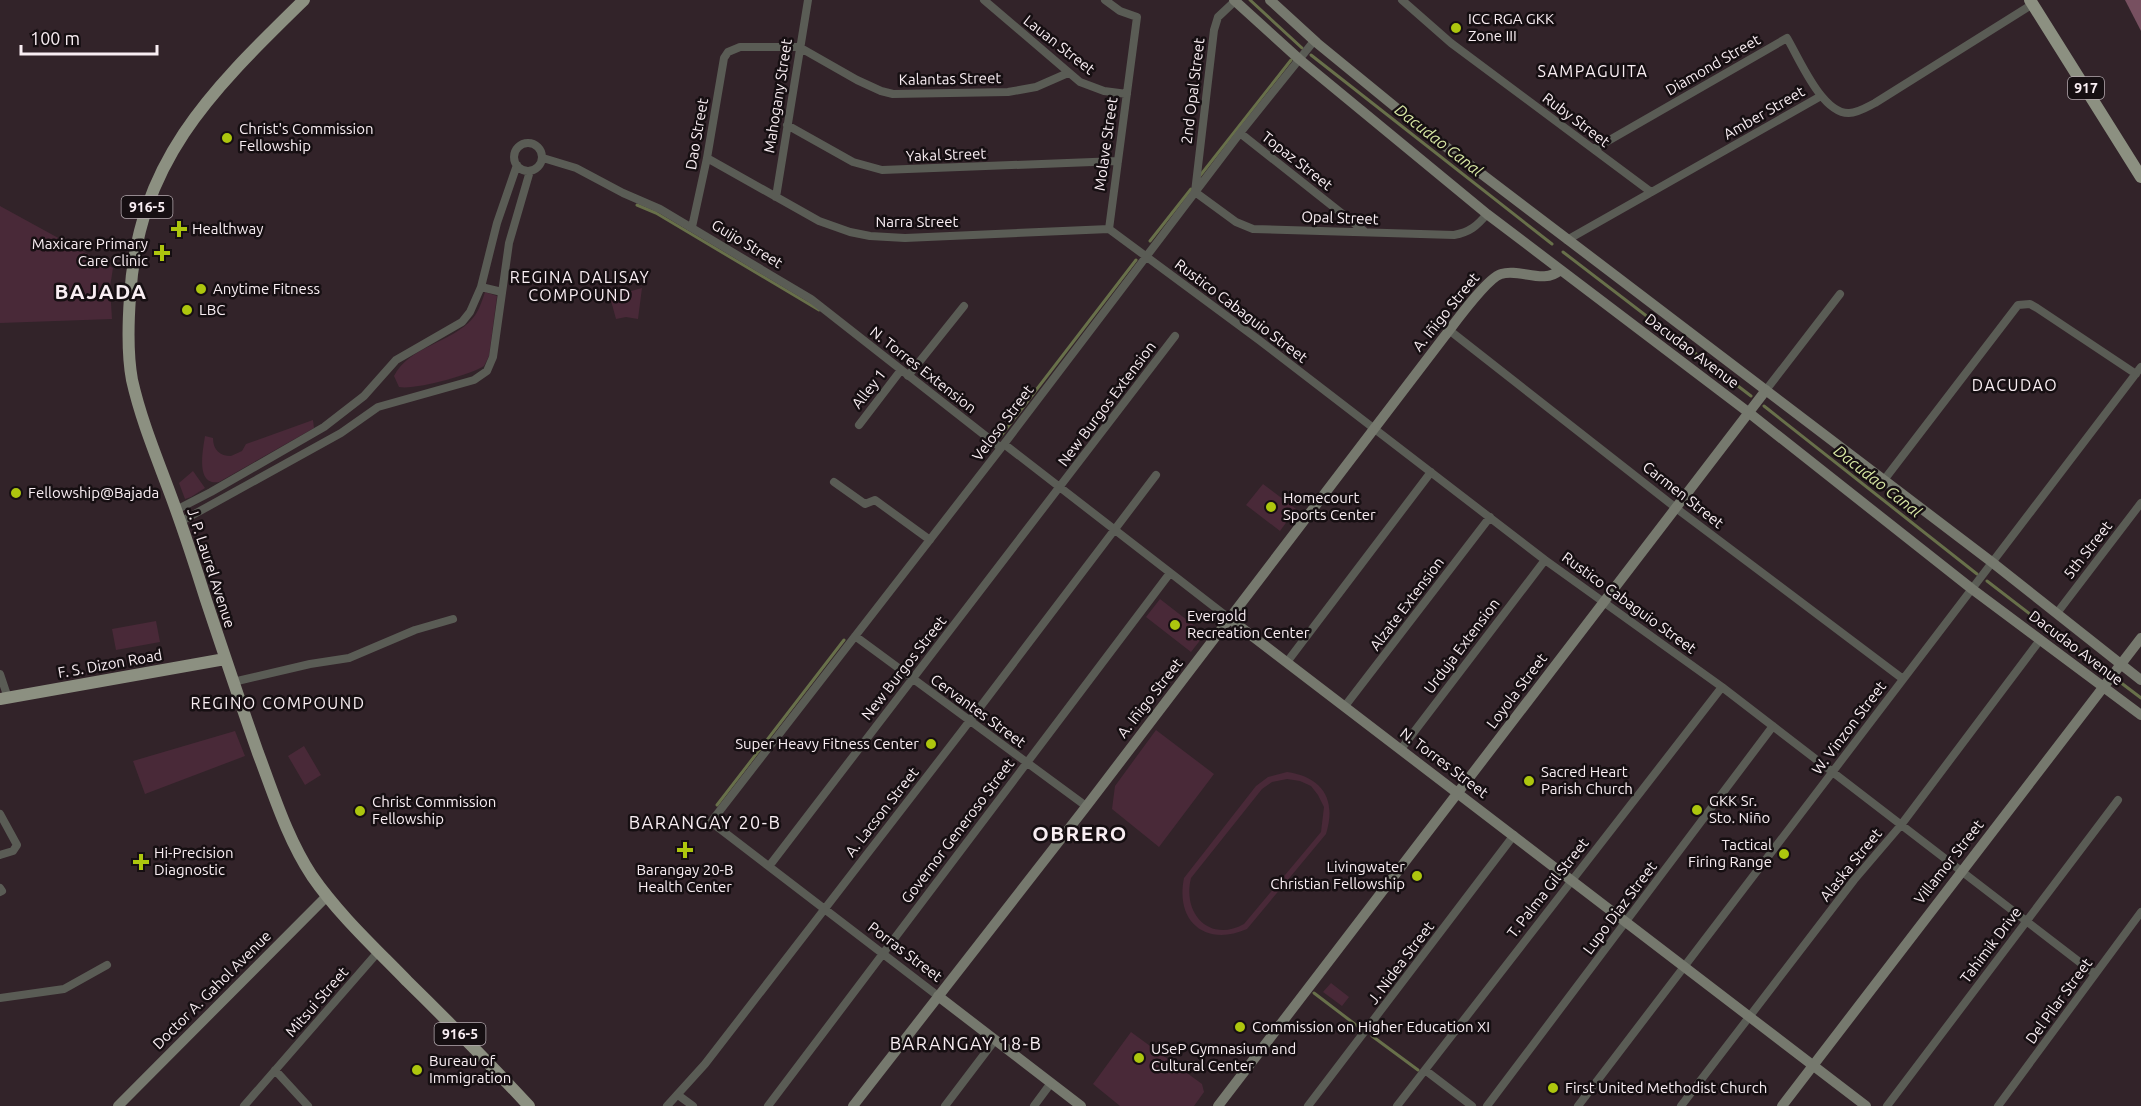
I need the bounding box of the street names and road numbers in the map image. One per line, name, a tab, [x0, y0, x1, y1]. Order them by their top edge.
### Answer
street label: Lauan Street	[1020, 12, 1098, 78]
street label: Diamond Street	[1662, 31, 1763, 99]
street label: Mahogany Street	[760, 37, 795, 154]
street label: 2nd Opal Street	[1178, 37, 1207, 145]
street label: Kalantas Street	[899, 69, 1001, 88]
road number: 917	[2068, 77, 2104, 99]
street label: Amber Street	[1720, 82, 1807, 143]
street label: Ruby Street	[1540, 89, 1613, 150]
street label: Molave Street	[1091, 96, 1121, 192]
street label: Dao Street	[682, 97, 711, 171]
street label: Topaz Street	[1259, 128, 1336, 194]
street label: Yakal Street	[906, 145, 987, 164]
road number: 916-5	[122, 196, 172, 218]
street label: Opal Street	[1301, 208, 1379, 227]
street label: Narra Street	[876, 213, 958, 230]
street label: Guijo Street	[709, 216, 786, 271]
street label: Rustico Cabaguio Street	[1172, 255, 1311, 366]
street label: A. Iñigo Street	[1409, 269, 1483, 354]
street label: Dacudao Avenue	[1642, 310, 1743, 391]
street label: N. Torres Extension	[867, 323, 980, 416]
street label: New Burgos Extension	[1054, 338, 1159, 469]
street label: Alley 1	[848, 366, 889, 412]
street label: Veloso Street	[969, 381, 1037, 464]
street label: Carmen Street	[1640, 458, 1727, 531]
street label: J. P. Laurel Avenue	[184, 506, 239, 630]
street label: 5th Street	[2060, 517, 2115, 582]
street label: Rustico Cabaguio Street	[1559, 548, 1700, 657]
street label: Alzate Extension	[1366, 554, 1447, 654]
street label: Urduja Extension	[1420, 595, 1503, 696]
street label: Dacudao Avenue	[2026, 607, 2127, 688]
street label: New Burgos Street	[858, 612, 949, 723]
street label: F. S. Dizon Road	[56, 646, 163, 681]
street label: Loyola Street	[1483, 650, 1550, 731]
street label: A. Iñigo Street	[1113, 655, 1186, 741]
street label: Cervantes Street	[928, 670, 1029, 751]
street label: W. Vinzon Street	[1808, 678, 1889, 778]
street label: N. Torres Street	[1397, 724, 1492, 801]
street label: Governor Generoso Street	[898, 755, 1018, 906]
street label: A. Lacson Street	[841, 764, 922, 860]
street label: Villamor Street	[1911, 816, 1987, 907]
street label: Alaska Street	[1816, 825, 1885, 904]
street label: T. Palma Gil Street	[1503, 834, 1592, 941]
street label: Lupo Diaz Street	[1579, 858, 1660, 957]
street label: Tahimik Drive	[1957, 903, 2025, 986]
street label: Porras Street	[865, 918, 946, 985]
street label: J. Nidea Street	[1364, 918, 1437, 1007]
street label: Doctor A. Gahol Avenue	[149, 927, 274, 1052]
street label: Del Pilar Street	[2022, 955, 2095, 1047]
street label: Mitsui Street	[282, 963, 352, 1040]
road number: 916-5	[434, 1023, 486, 1045]

